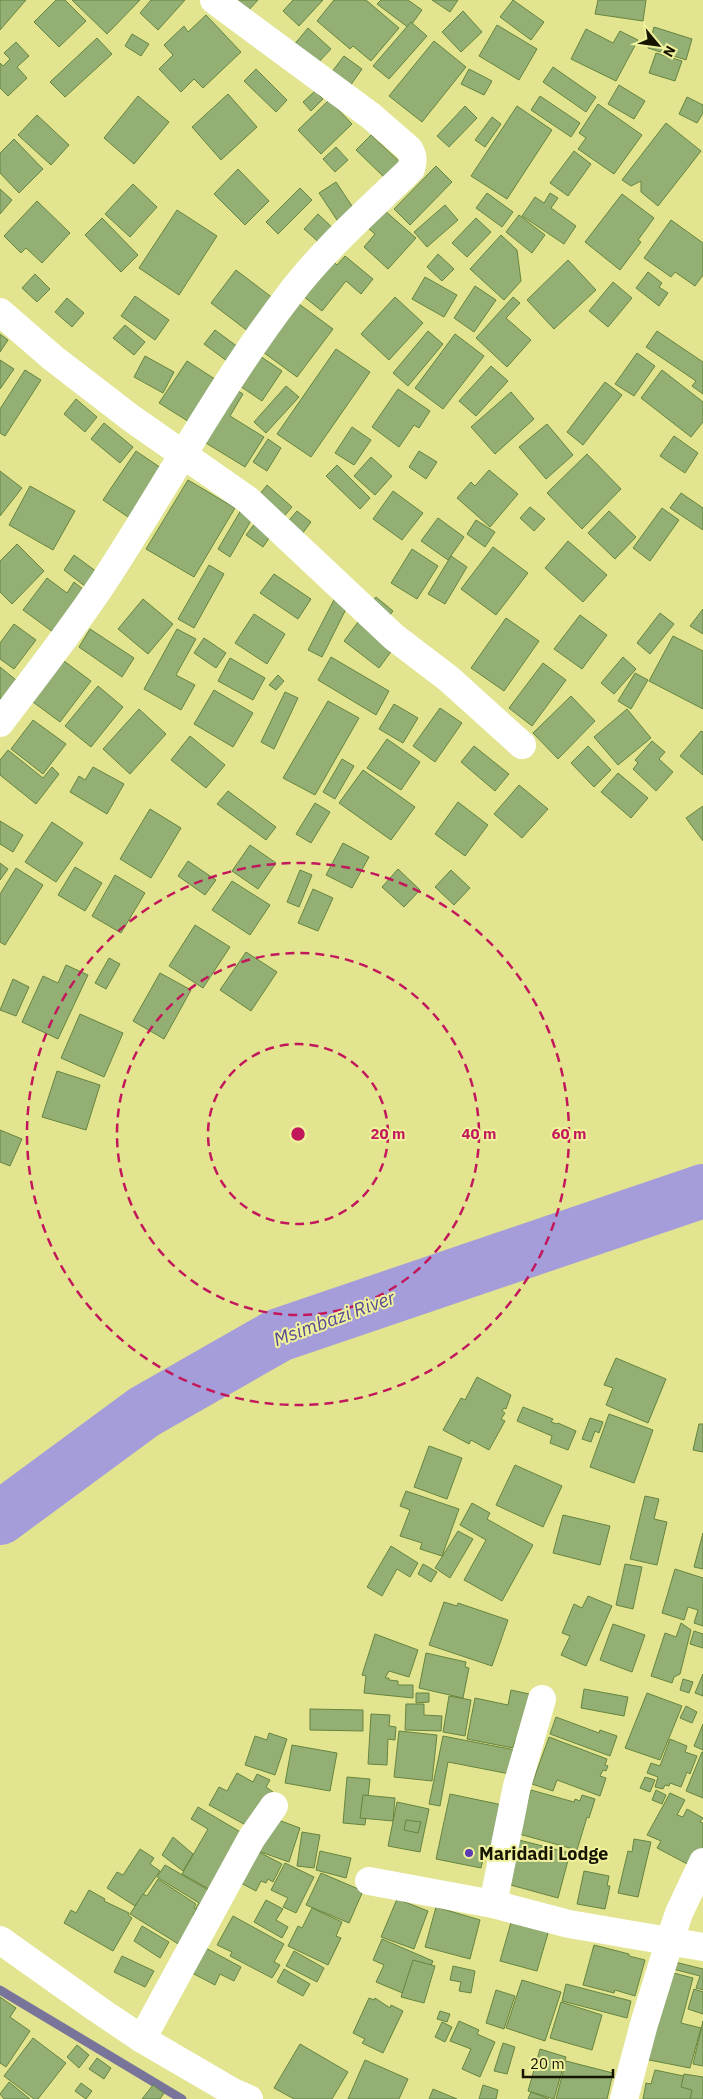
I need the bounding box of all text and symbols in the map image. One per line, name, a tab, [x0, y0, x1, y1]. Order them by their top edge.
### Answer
north arrow	[633, 20, 683, 70]
text: N	[659, 43, 680, 60]
text: 20 m	[371, 1124, 405, 1143]
text: 40 m	[462, 1124, 496, 1143]
text: 60 m	[552, 1124, 586, 1143]
centre of rings	[289, 1125, 307, 1143]
water label: Msimbazi River	[270, 1285, 399, 1351]
place label: Maridadi Lodge	[479, 1842, 608, 1865]
marker: Maridadi Lodge	[463, 1847, 475, 1859]
scale bar	[523, 2046, 613, 2078]
text: 20 m	[530, 2054, 565, 2073]

